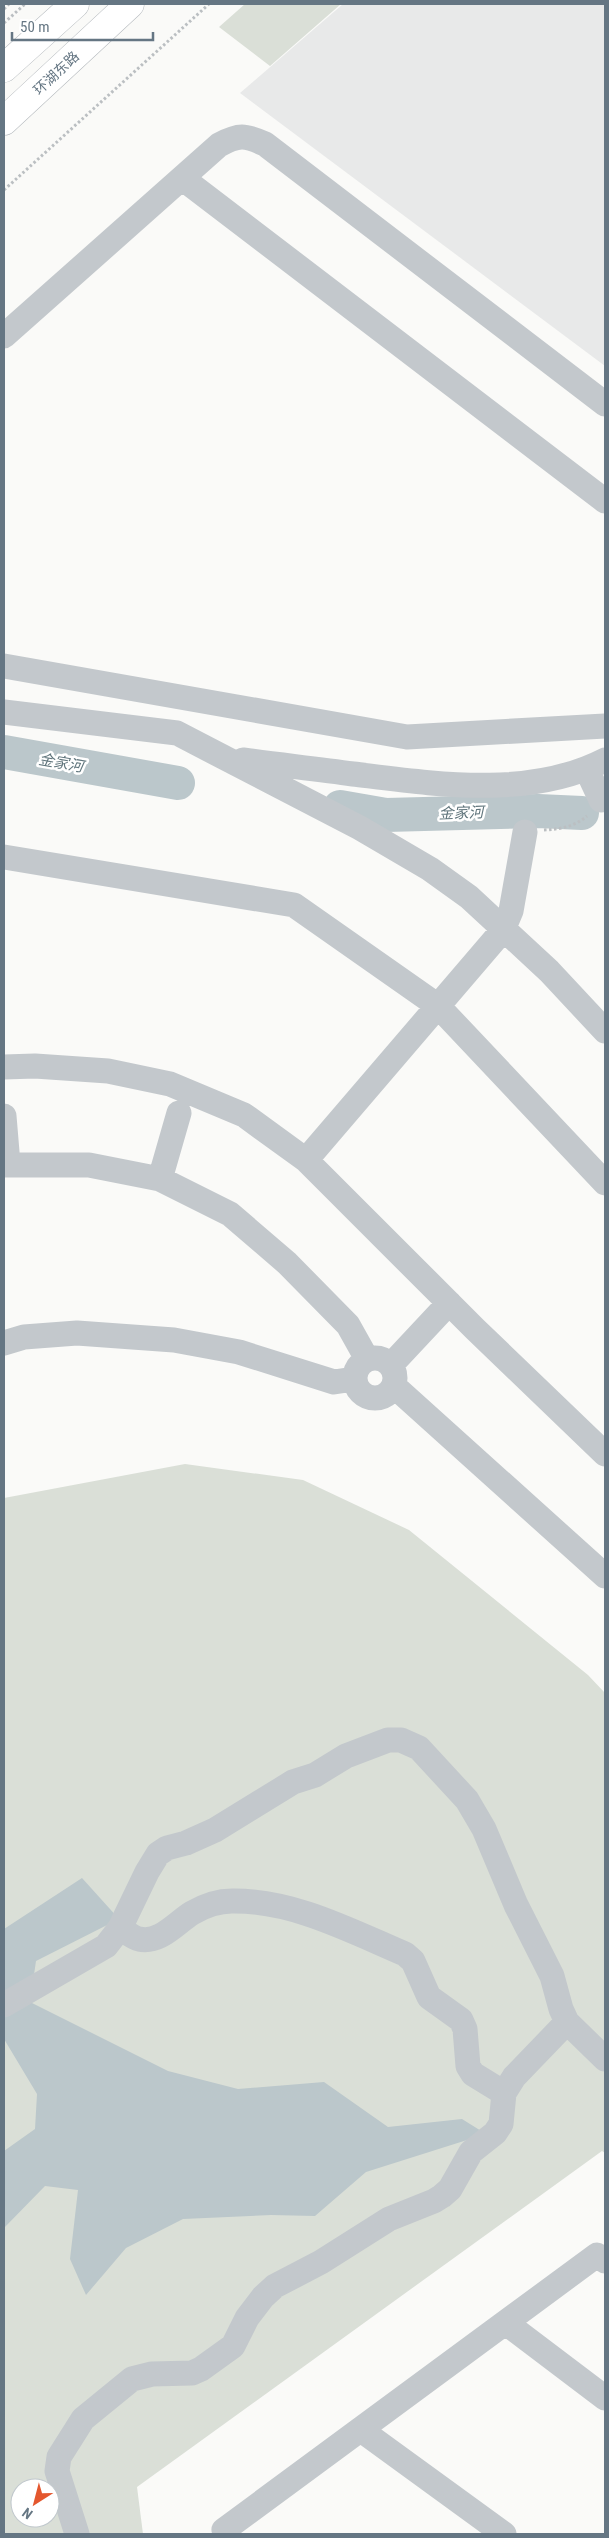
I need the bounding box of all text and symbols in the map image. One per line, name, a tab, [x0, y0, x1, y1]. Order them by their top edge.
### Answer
scale bar	[12, 10, 154, 42]
text: 50 m	[20, 18, 50, 36]
street label: 环湖东路	[30, 48, 82, 98]
water label: 金家河	[37, 750, 88, 776]
water label: 金家河	[438, 803, 487, 823]
north arrow	[10, 2478, 60, 2528]
text: N	[19, 2505, 36, 2523]

